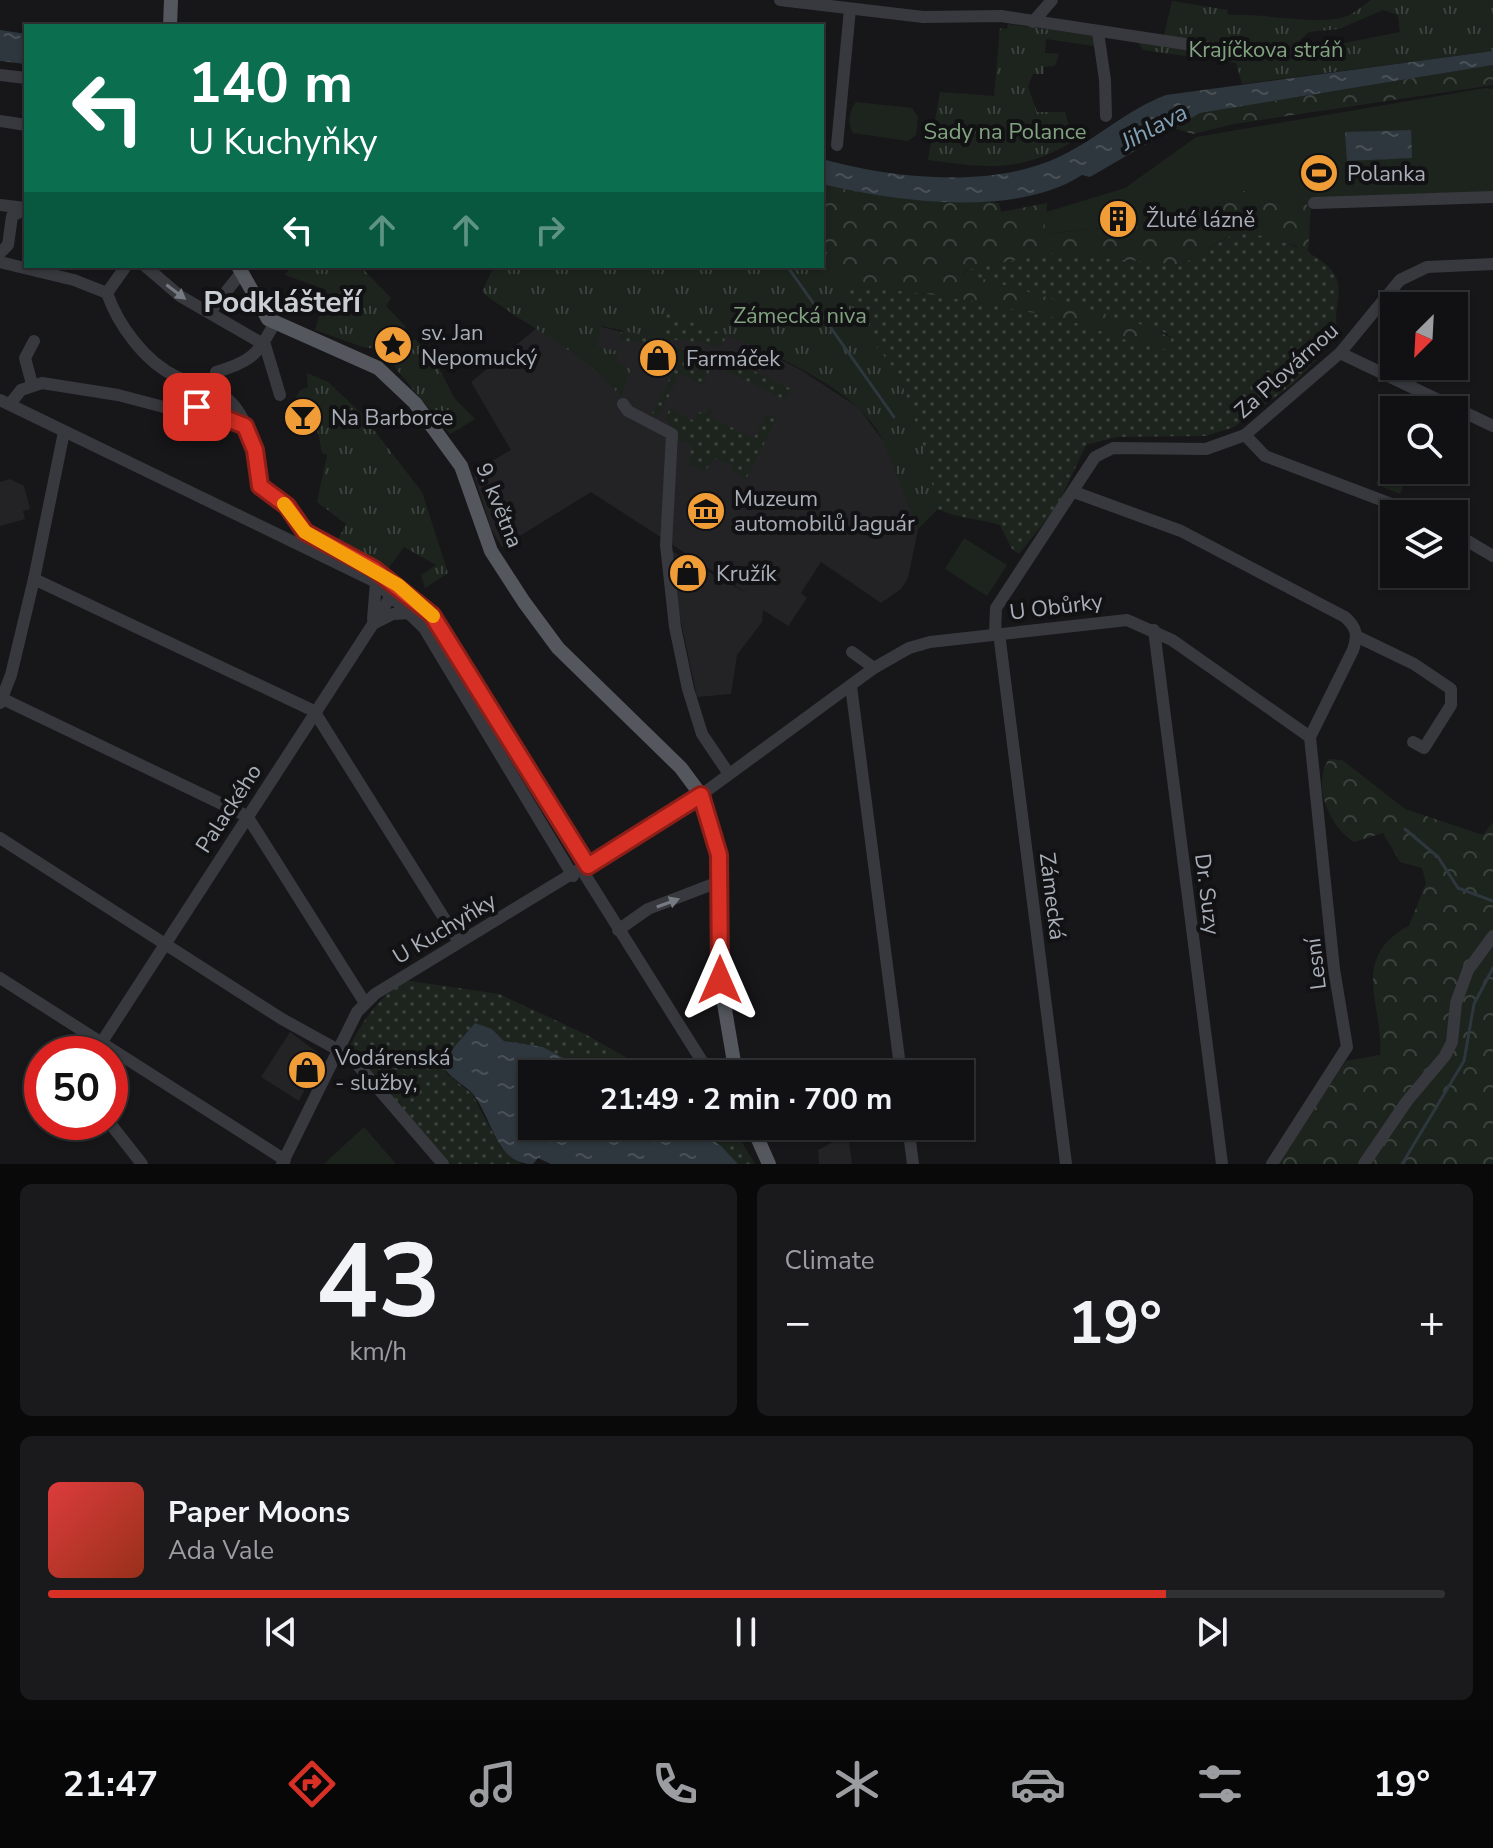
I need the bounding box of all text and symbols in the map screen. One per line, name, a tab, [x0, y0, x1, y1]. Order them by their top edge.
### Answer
park label: Krajíčkova stráň	[1189, 35, 1343, 65]
text: 140 m	[188, 45, 353, 122]
icon: left	[56, 56, 160, 160]
water label: Jihlava	[1114, 96, 1193, 158]
park label: Sady na Polance	[924, 117, 1086, 147]
text: U Kuchyňky	[188, 118, 378, 167]
sports icon: Polanka	[1298, 152, 1340, 194]
place label: Polanka	[1347, 159, 1426, 189]
building icon: Žluté lázně	[1097, 198, 1139, 240]
place label: Žluté lázně	[1146, 205, 1255, 235]
icon: left	[276, 208, 320, 252]
icon: ahead	[360, 208, 404, 252]
icon: ahead	[444, 208, 488, 252]
icon: right	[528, 208, 572, 252]
district label: Podklášteří	[203, 282, 363, 323]
one-way arrow	[166, 283, 186, 299]
north arrow	[1380, 292, 1468, 380]
map controls	[1380, 292, 1468, 588]
park label: Zámecká niva	[733, 301, 867, 331]
street label: Za Plovárnou	[1228, 316, 1345, 425]
place label: sv. Jan Nepomucký	[421, 318, 538, 373]
place icon: sv. Jan Nepomucký	[372, 324, 414, 366]
shop icon: Farmáček	[637, 337, 679, 379]
place label: Farmáček	[686, 344, 781, 374]
pin	[163, 373, 231, 441]
icon: arrive	[175, 385, 219, 429]
bar icon: Na Barborce	[282, 396, 324, 438]
button: search	[1380, 396, 1468, 484]
place label: Na Barborce	[331, 403, 453, 433]
street label: 9. května	[468, 458, 530, 552]
place label: Muzeum automobilů Jaguár	[734, 484, 915, 539]
museum icon: Muzeum automobilů Jaguár	[685, 490, 727, 532]
button: layers	[1380, 500, 1468, 588]
shop icon: Kružík	[667, 552, 709, 594]
place label: Kružík	[716, 559, 778, 589]
street label: U Obůrky	[1008, 586, 1105, 628]
street label: Palackého	[189, 758, 269, 859]
street label: Zámecká	[1032, 851, 1072, 941]
street label: Dr. Suzy	[1187, 852, 1227, 937]
street label: U Kuchyňky	[387, 886, 502, 972]
one-way arrow	[656, 896, 680, 908]
street label: Lesní	[1298, 935, 1334, 991]
position arrow	[678, 938, 762, 1022]
speed limit sign: 50	[24, 1036, 128, 1140]
place label: Vodárenská - služby,	[334, 1043, 451, 1098]
shop icon: Vodárenská - služby,	[286, 1049, 328, 1091]
text: 21:49 · 2 min · 700 m	[600, 1079, 892, 1120]
text: 43	[316, 1211, 441, 1353]
text: Climate	[785, 1243, 875, 1278]
text: 19°	[1067, 1282, 1162, 1364]
text: −	[785, 1293, 811, 1353]
text: +	[1419, 1293, 1445, 1353]
text: km/h	[350, 1334, 407, 1369]
text: Paper Moons	[168, 1492, 350, 1533]
text: Ada Vale	[168, 1533, 274, 1568]
icon: previous	[259, 1610, 303, 1654]
icon: pause	[724, 1610, 768, 1654]
icon: next	[1190, 1610, 1234, 1654]
icon: directions	[284, 1756, 340, 1812]
icon: music	[465, 1756, 521, 1812]
icon: phone	[647, 1756, 703, 1812]
icon: climate	[829, 1756, 885, 1812]
icon: car	[1010, 1756, 1066, 1812]
icon: filters	[1192, 1756, 1248, 1812]
text: 21:47	[63, 1760, 158, 1809]
text: 19°	[1373, 1760, 1430, 1809]

